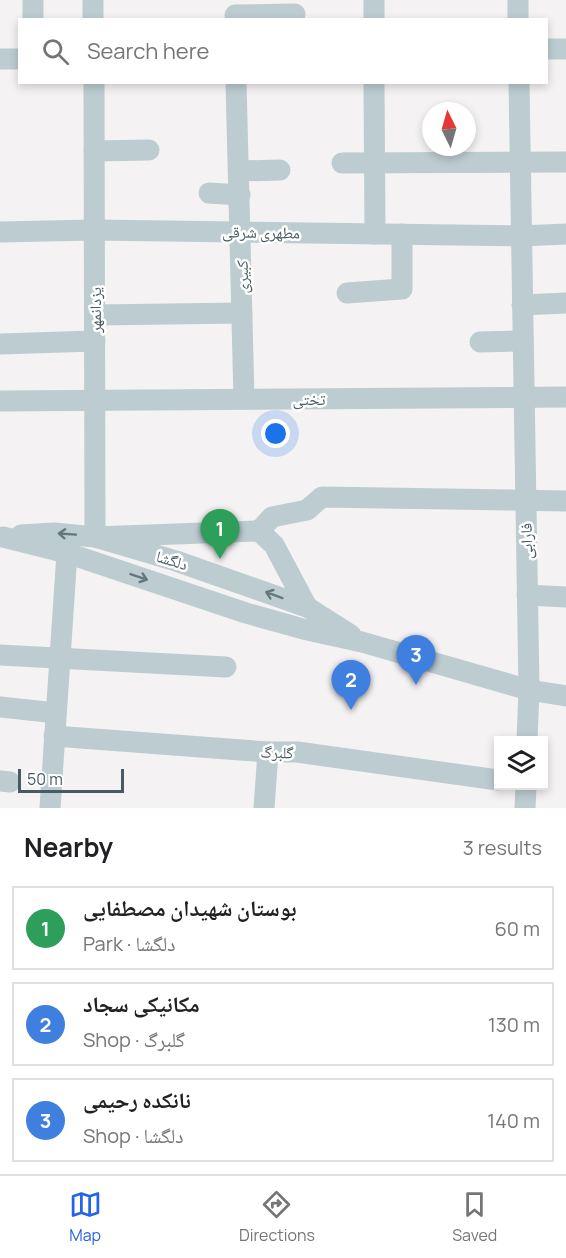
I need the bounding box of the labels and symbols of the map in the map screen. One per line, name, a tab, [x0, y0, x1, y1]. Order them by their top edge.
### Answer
north arrow	[422, 102, 476, 156]
street label: مطهری شرقی	[222, 220, 300, 244]
street label: کبیری	[231, 260, 253, 294]
street label: یزدانمهر	[84, 287, 106, 334]
street label: تختی	[293, 388, 326, 410]
your location	[261, 419, 290, 448]
pin: 1	[200, 510, 240, 559]
street label: فارابی	[515, 523, 537, 559]
one-way arrow	[58, 529, 78, 540]
street label: دلگشا	[153, 545, 191, 575]
one-way arrow	[129, 573, 148, 584]
one-way arrow	[265, 588, 284, 599]
pin: 3	[396, 636, 436, 685]
pin: 2	[332, 660, 370, 710]
street label: گلبرگ	[260, 740, 294, 764]
scale bar	[18, 766, 124, 794]

